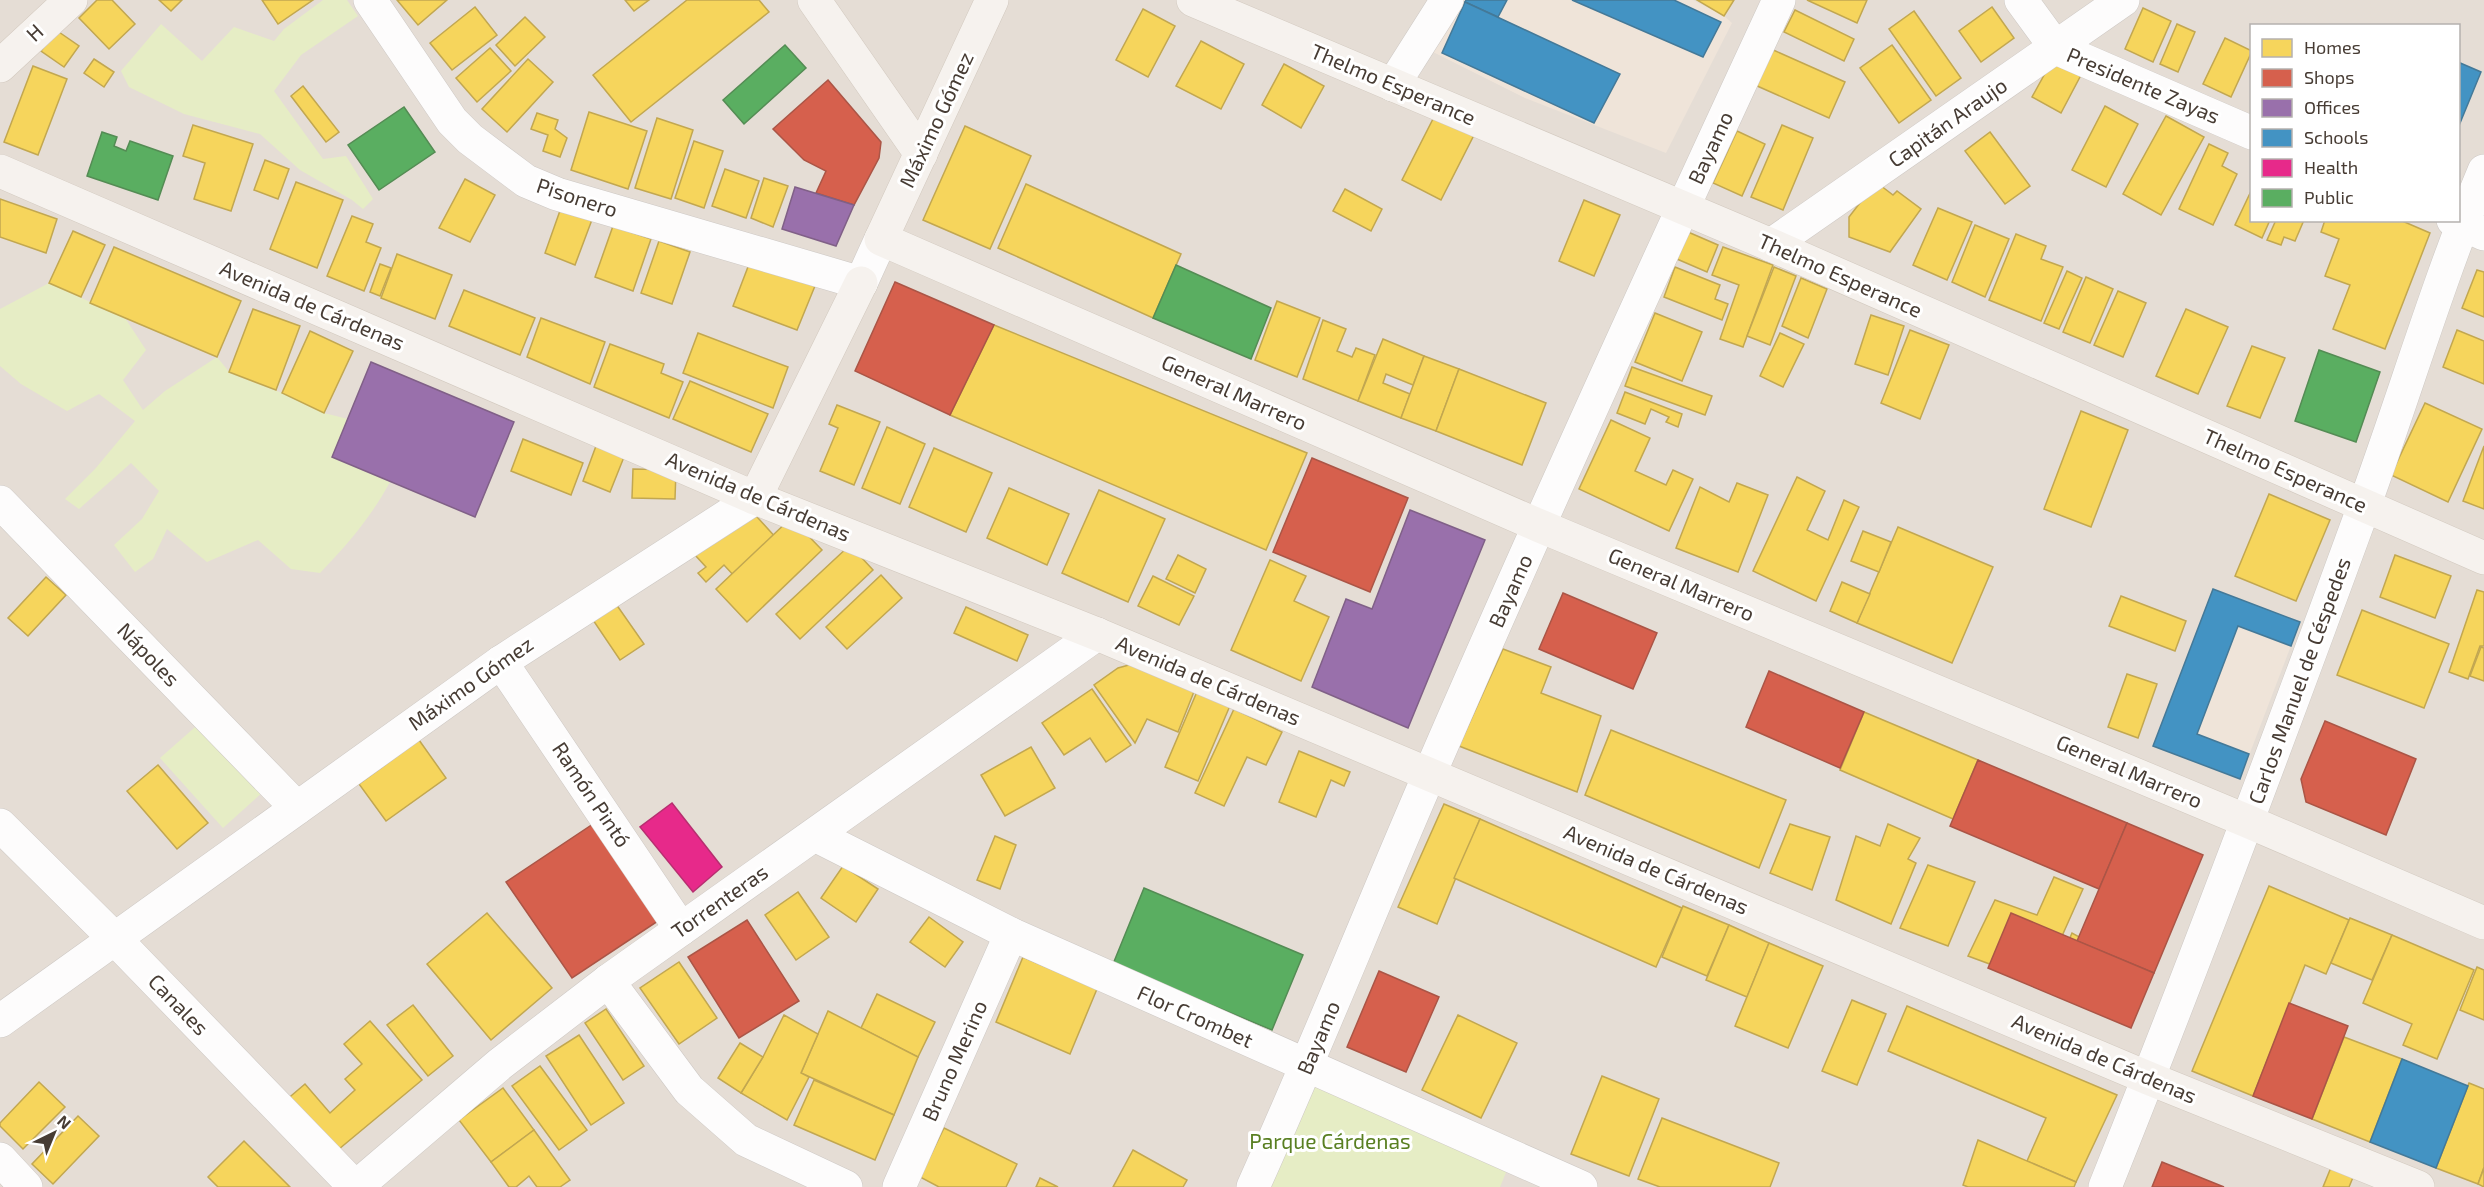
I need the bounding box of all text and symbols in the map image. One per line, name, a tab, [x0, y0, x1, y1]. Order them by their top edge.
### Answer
street label: H	[20, 18, 48, 46]
legend	[2250, 24, 2460, 222]
text: Homes	[2304, 36, 2361, 58]
street label: Thelmo Esperance	[1308, 38, 1480, 130]
street label: Presidente Zayas	[2063, 41, 2224, 128]
street label: Máximo Gómez	[893, 48, 978, 191]
text: Shops	[2304, 66, 2354, 88]
street label: Capitán Araujo	[1883, 72, 2012, 173]
text: Offices	[2304, 96, 2360, 118]
street label: Bayamo	[1682, 107, 1737, 188]
text: Schools	[2304, 126, 2368, 148]
text: Health	[2304, 156, 2358, 178]
street label: Pisonero	[534, 172, 621, 221]
text: Public	[2304, 186, 2354, 208]
street label: Thelmo Esperance	[1755, 227, 1926, 322]
street label: Avenida de Cárdenas	[217, 254, 409, 355]
street label: General Marrero	[1158, 348, 1311, 435]
street label: Thelmo Esperance	[2200, 422, 2371, 517]
street label: Avenida de Cárdenas	[663, 445, 855, 546]
street label: General Marrero	[1605, 542, 1758, 626]
street label: Bayamo	[1482, 550, 1537, 631]
street label: Carlos Manuel de Céspedes	[2242, 554, 2355, 807]
street label: Nápoles	[113, 617, 185, 691]
street label: Avenida de Cárdenas	[1113, 629, 1305, 730]
street label: Máximo Gómez	[403, 630, 537, 735]
street label: General Marrero	[2053, 729, 2206, 813]
street label: Ramón Pintó	[548, 737, 637, 851]
street label: Avenida de Cárdenas	[1561, 818, 1753, 919]
street label: Torrenteras	[666, 858, 772, 943]
street label: Canales	[144, 968, 214, 1040]
street label: Flor Crombet	[1134, 979, 1257, 1052]
street label: Bruno Merino	[916, 996, 991, 1125]
street label: Bayamo	[1291, 997, 1344, 1078]
street label: Avenida de Cárdenas	[2009, 1007, 2201, 1108]
north arrow	[24, 1103, 84, 1163]
text: N	[54, 1111, 75, 1133]
park label: Parque Cárdenas	[1249, 1128, 1411, 1153]

